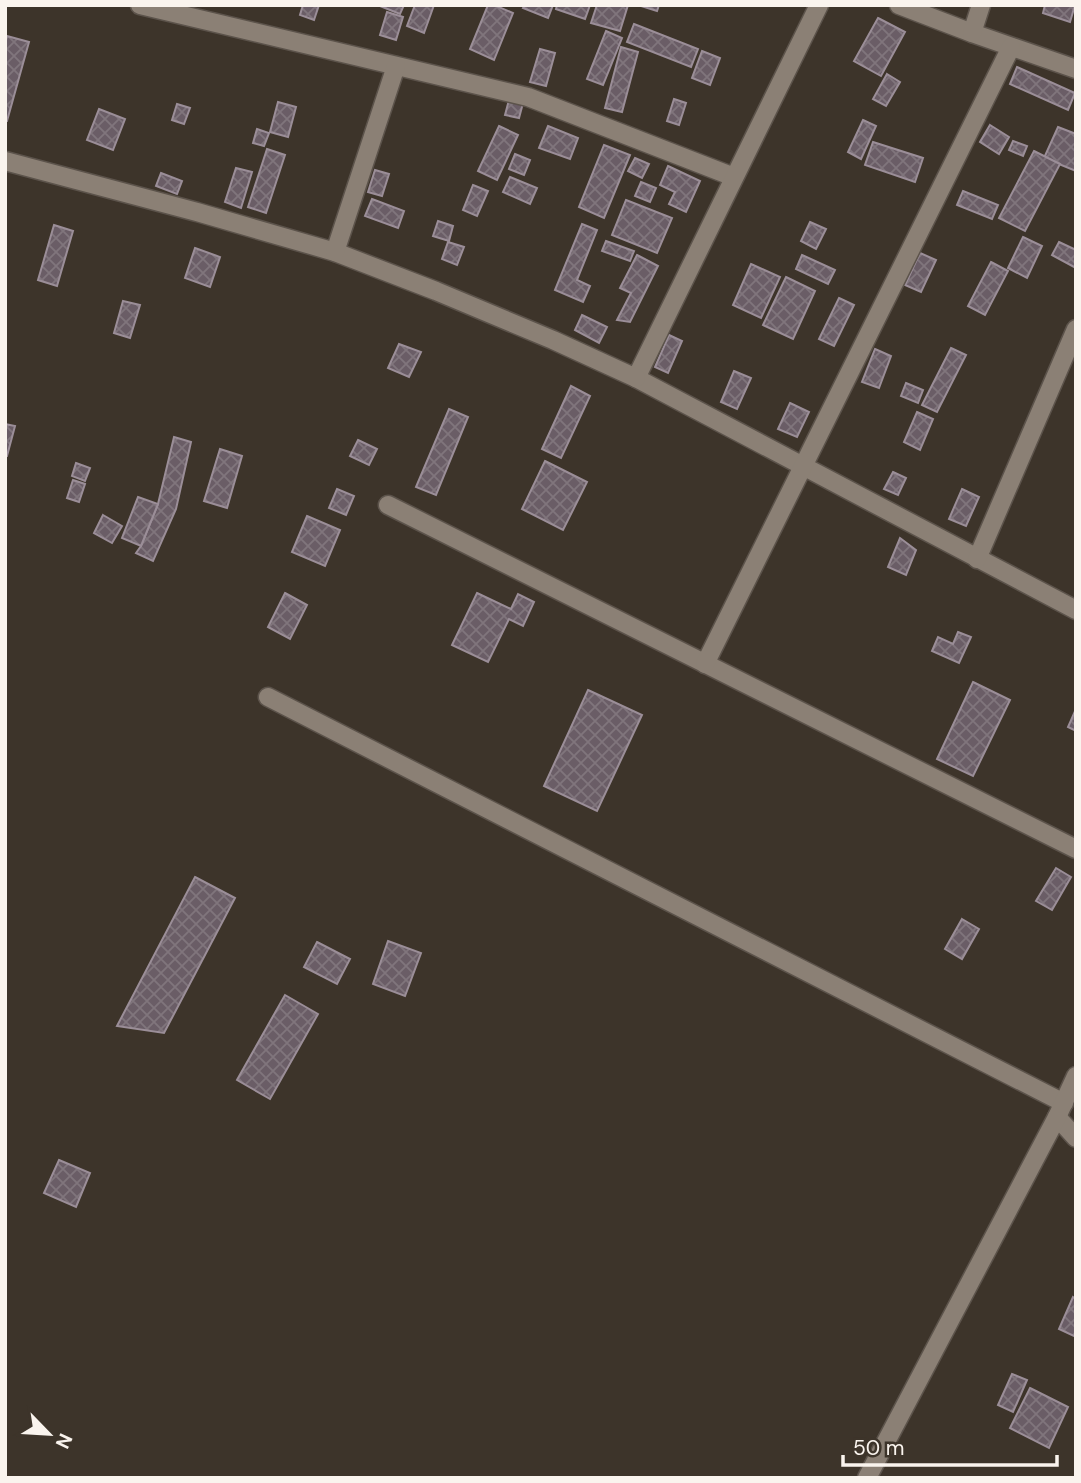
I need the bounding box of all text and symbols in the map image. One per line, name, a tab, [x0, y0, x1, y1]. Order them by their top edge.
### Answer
north arrow	[14, 1399, 84, 1469]
scale bar	[843, 1424, 1056, 1468]
text: N	[50, 1429, 78, 1453]
text: 50 m	[853, 1434, 904, 1462]

